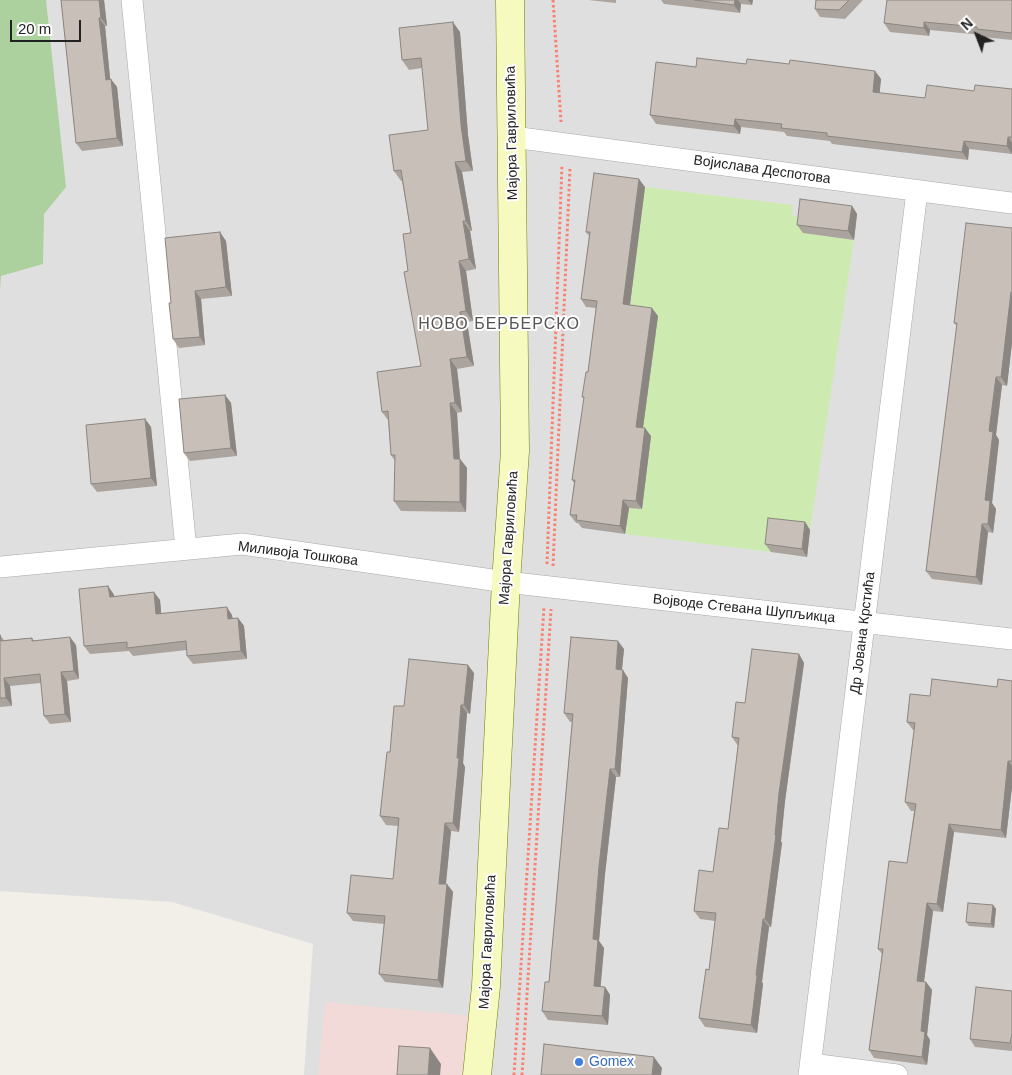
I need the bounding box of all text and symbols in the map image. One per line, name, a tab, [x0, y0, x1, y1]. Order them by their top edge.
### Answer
scale bar	[12, 10, 84, 42]
north arrow	[952, 10, 1002, 60]
text: N	[958, 15, 976, 33]
text: 20 m	[18, 20, 51, 37]
street label: Мајора Гавриловића	[502, 66, 522, 200]
street label: Војислава Деспотова	[692, 152, 832, 188]
district label: НОВО БЕРБЕРСКО	[416, 315, 582, 335]
street label: Мајора Гавриловића	[496, 470, 522, 606]
street label: Миливоја Тошкова	[237, 538, 359, 570]
street label: Др Јована Крстића	[847, 571, 879, 695]
street label: Војводе Стевана Шупљикца	[652, 591, 836, 627]
street label: Мајора Гавриловића	[476, 874, 500, 1010]
place label: Gomex	[589, 1054, 634, 1070]
marker: Gomex	[573, 1056, 585, 1068]

